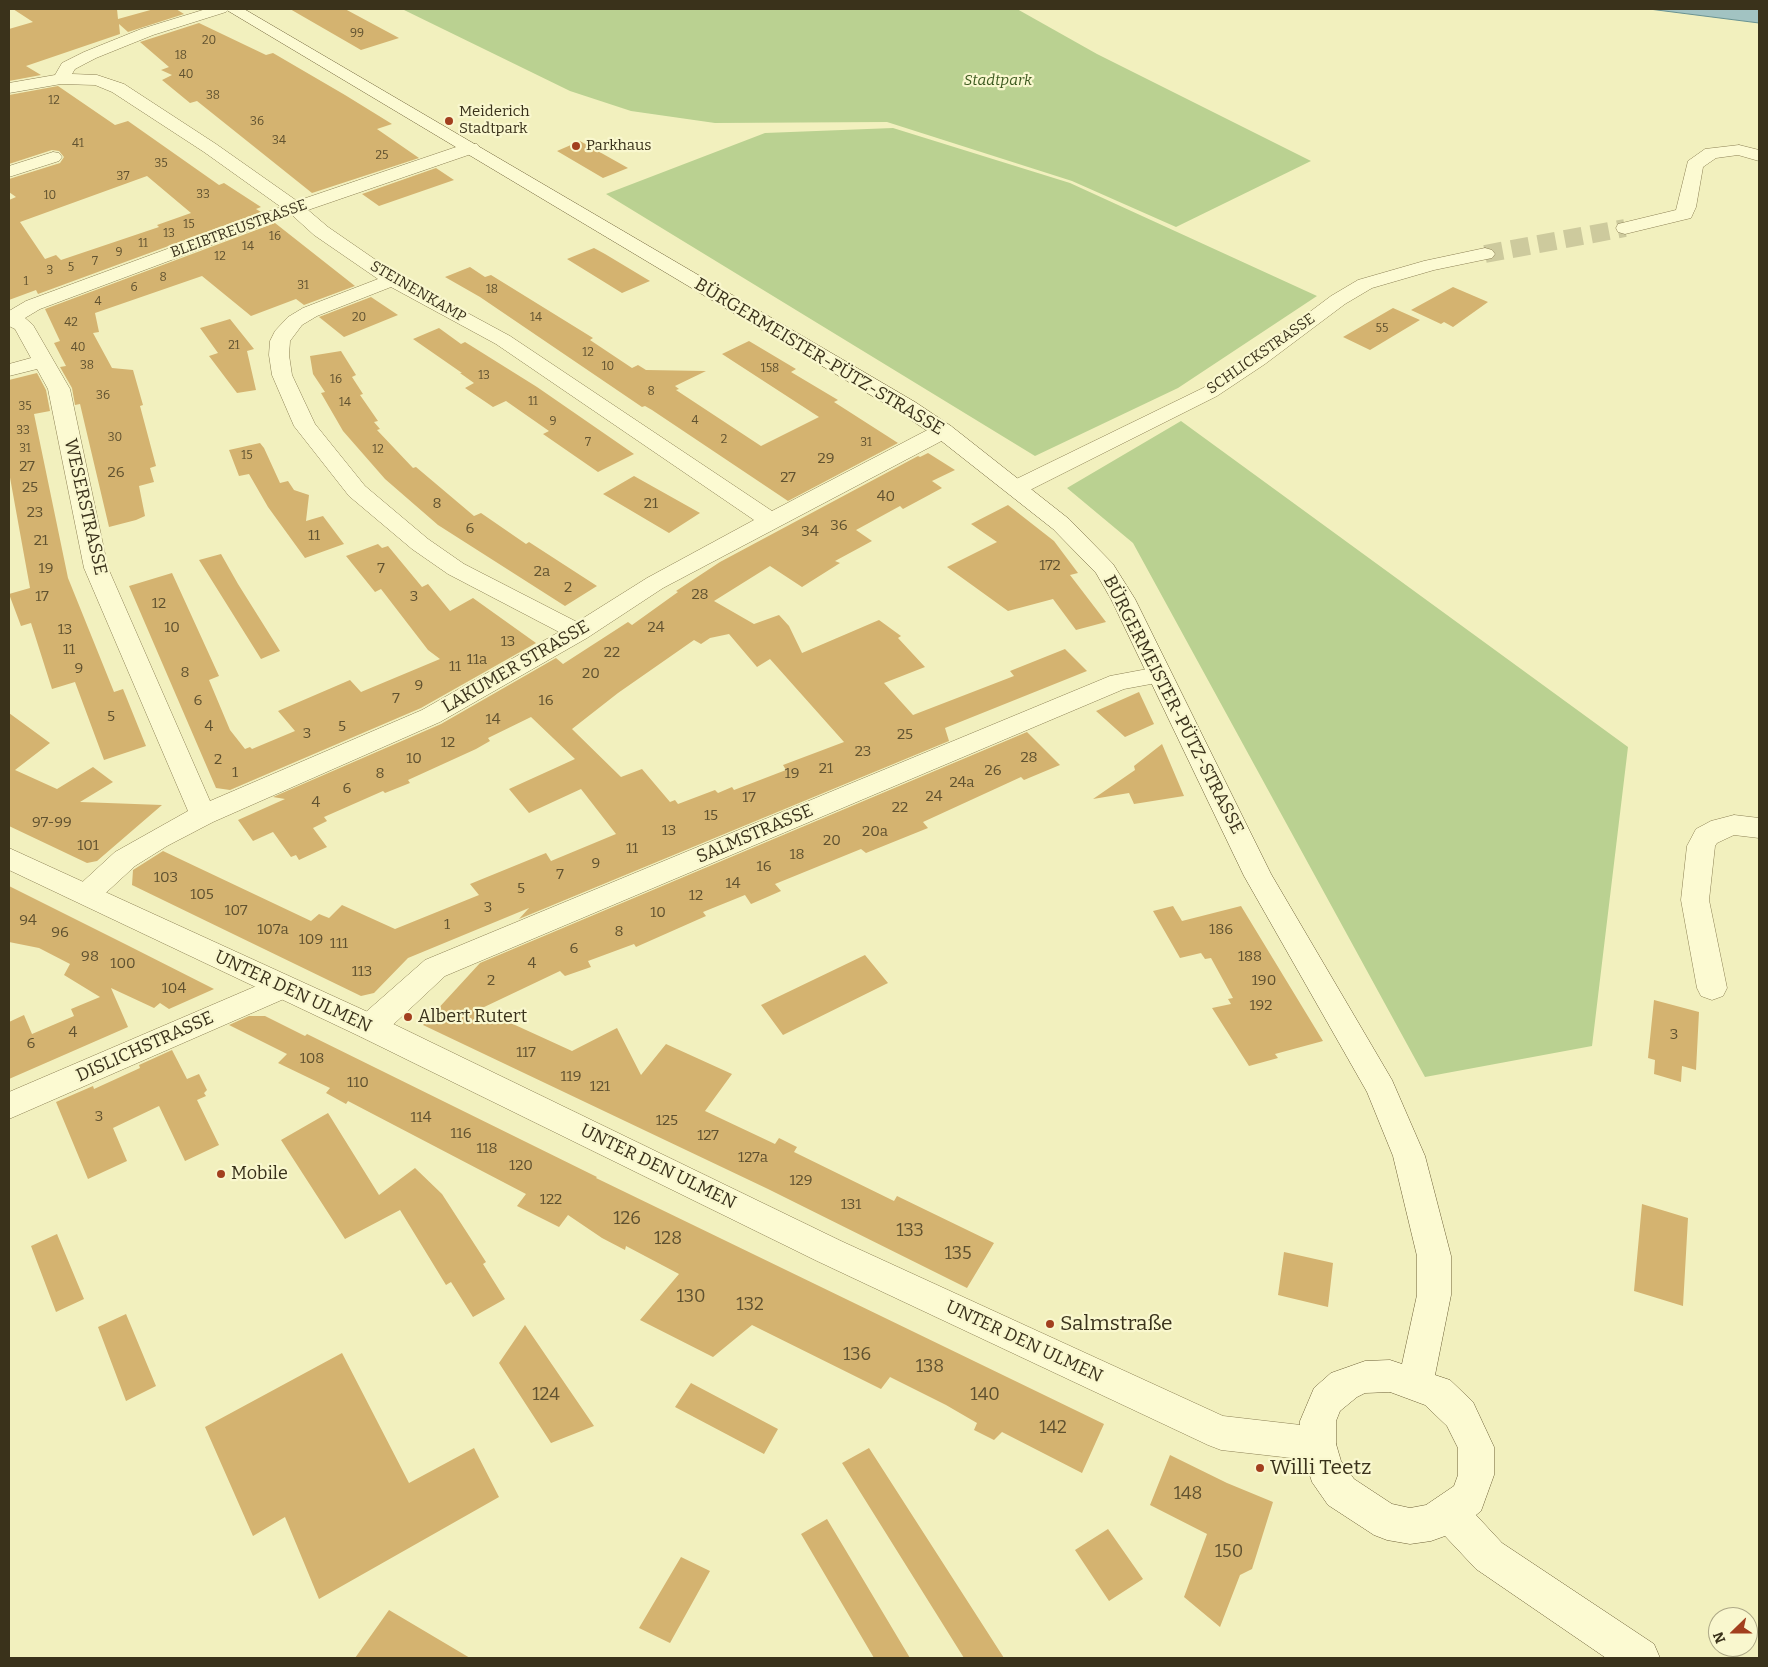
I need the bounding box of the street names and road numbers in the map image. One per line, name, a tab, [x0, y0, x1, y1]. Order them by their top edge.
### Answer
street label: BLEIBTREUSTRASSE	[168, 196, 310, 262]
street label: STEINENKAMP	[367, 257, 469, 327]
street label: BÜRGERMEISTER-PÜTZ-STRASSE	[690, 274, 948, 440]
street label: SCHLICKSTRASSE	[1203, 310, 1319, 398]
street label: WESERSTRASSE	[59, 437, 111, 577]
street label: BÜRGERMEISTER-PÜTZ-STRASSE	[1098, 572, 1248, 838]
street label: LAKUMER STRASSE	[439, 616, 593, 718]
street label: SALMSTRASSE	[693, 800, 817, 868]
street label: UNTER DEN ULMEN	[211, 946, 375, 1038]
street label: DISLICHSTRASSE	[73, 1007, 217, 1087]
street label: UNTER DEN ULMEN	[577, 1120, 739, 1214]
street label: UNTER DEN ULMEN	[942, 1296, 1106, 1388]

